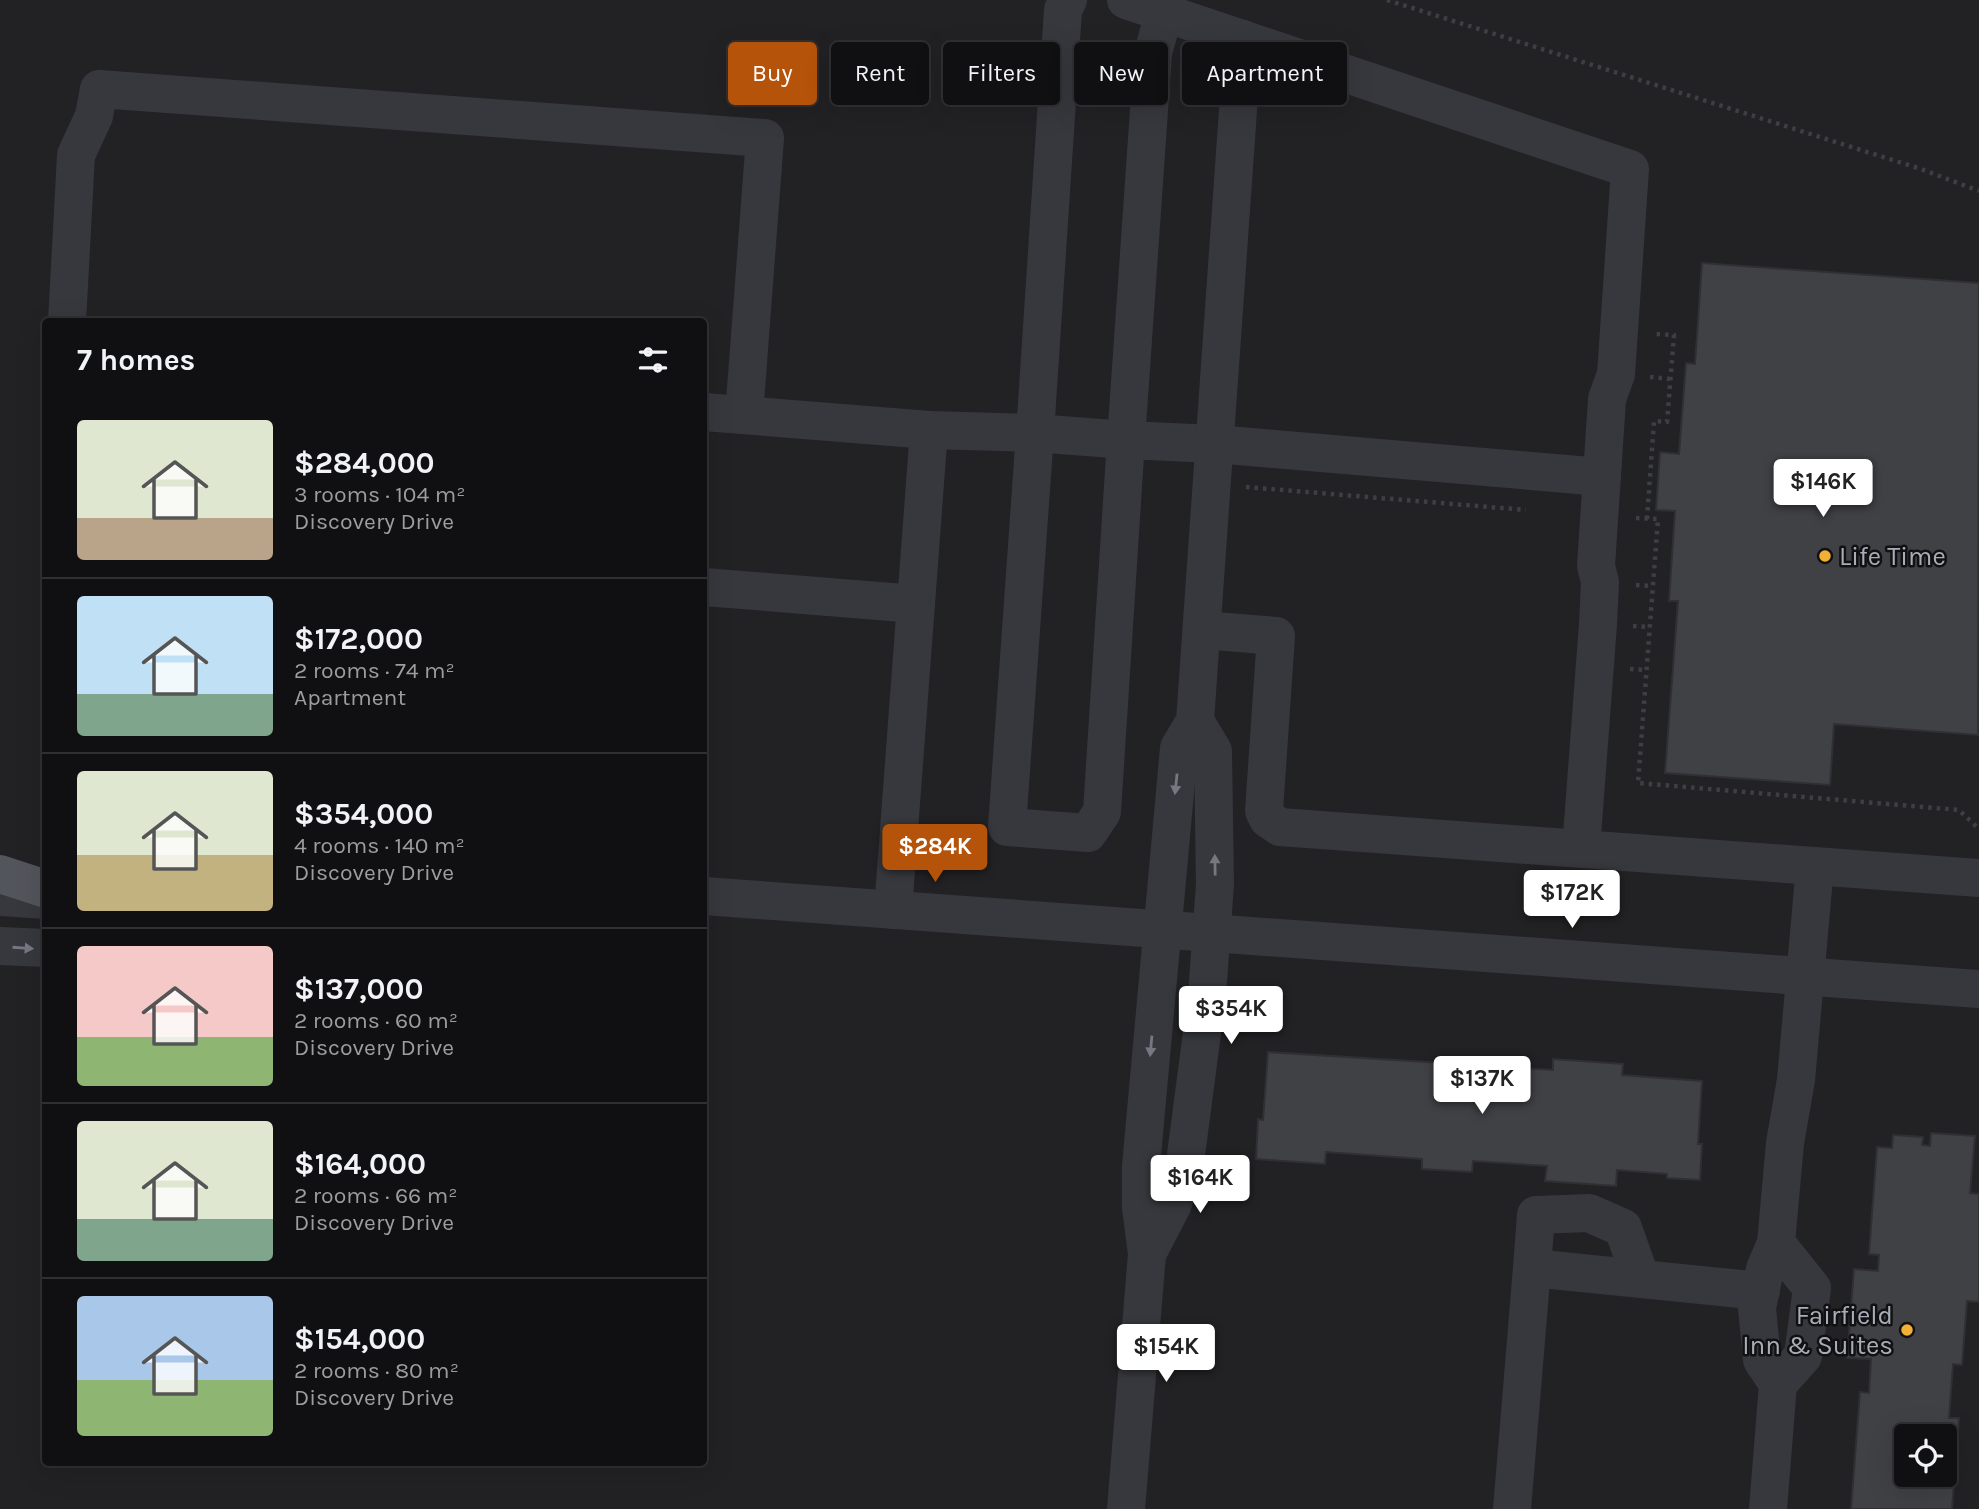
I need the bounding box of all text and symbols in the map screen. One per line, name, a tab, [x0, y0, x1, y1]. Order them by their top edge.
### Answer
chip: Buy	[728, 42, 817, 105]
chip: Rent	[831, 42, 929, 105]
chip: Filters	[943, 42, 1060, 105]
chip: New	[1074, 42, 1168, 105]
chip: Apartment	[1182, 42, 1347, 105]
icon: filters	[634, 341, 672, 379]
text: 7 homes	[77, 342, 195, 378]
text: $284,000	[294, 445, 435, 481]
icon: home	[133, 448, 217, 532]
pin: $146K	[1774, 460, 1872, 519]
text: $146K	[1790, 468, 1856, 495]
text: 3 rooms · 104 m²	[294, 481, 465, 508]
text: Discovery Drive	[294, 508, 454, 535]
place label: Life Time	[1839, 541, 1946, 572]
marker: Life Time	[1817, 548, 1833, 564]
text: $172,000	[294, 621, 423, 657]
icon: home	[133, 624, 217, 708]
text: 2 rooms · 74 m²	[294, 657, 455, 684]
text: Apartment	[294, 684, 406, 711]
one-way arrow	[1170, 774, 1181, 796]
text: $354,000	[294, 796, 433, 832]
icon: home	[133, 799, 217, 883]
pin: $284K	[886, 824, 984, 884]
text: 4 rooms · 140 m²	[294, 832, 465, 859]
text: $284K	[898, 833, 972, 860]
one-way arrow	[1209, 854, 1220, 876]
text: Discovery Drive	[294, 859, 454, 886]
pin: $172K	[1523, 870, 1621, 930]
text: $172K	[1540, 879, 1604, 906]
one-way arrow	[12, 942, 34, 953]
text: $137,000	[294, 971, 423, 1007]
icon: home	[133, 974, 217, 1058]
pin: $354K	[1182, 986, 1280, 1046]
text: $354K	[1195, 995, 1267, 1022]
text: 2 rooms · 60 m²	[294, 1007, 458, 1034]
text: Discovery Drive	[294, 1034, 454, 1061]
one-way arrow	[1145, 1036, 1156, 1058]
pin: $137K	[1433, 1056, 1531, 1116]
text: $137K	[1450, 1065, 1514, 1092]
text: $164,000	[294, 1146, 426, 1182]
icon: home	[133, 1149, 217, 1233]
pin: $164K	[1151, 1156, 1249, 1215]
text: $164K	[1167, 1164, 1233, 1191]
text: 2 rooms · 66 m²	[294, 1182, 457, 1209]
text: Discovery Drive	[294, 1209, 454, 1236]
place label: Fairfield Inn & Suites	[1742, 1300, 1893, 1361]
text: $154,000	[294, 1321, 425, 1357]
marker: Fairfield Inn & Suites	[1899, 1322, 1915, 1338]
icon: home	[133, 1324, 217, 1408]
pin: $154K	[1117, 1324, 1215, 1384]
text: $154K	[1133, 1333, 1199, 1360]
text: 2 rooms · 80 m²	[294, 1357, 459, 1384]
text: Discovery Drive	[294, 1384, 454, 1411]
map controls	[1894, 1424, 1957, 1487]
button: locate	[1894, 1424, 1957, 1487]

